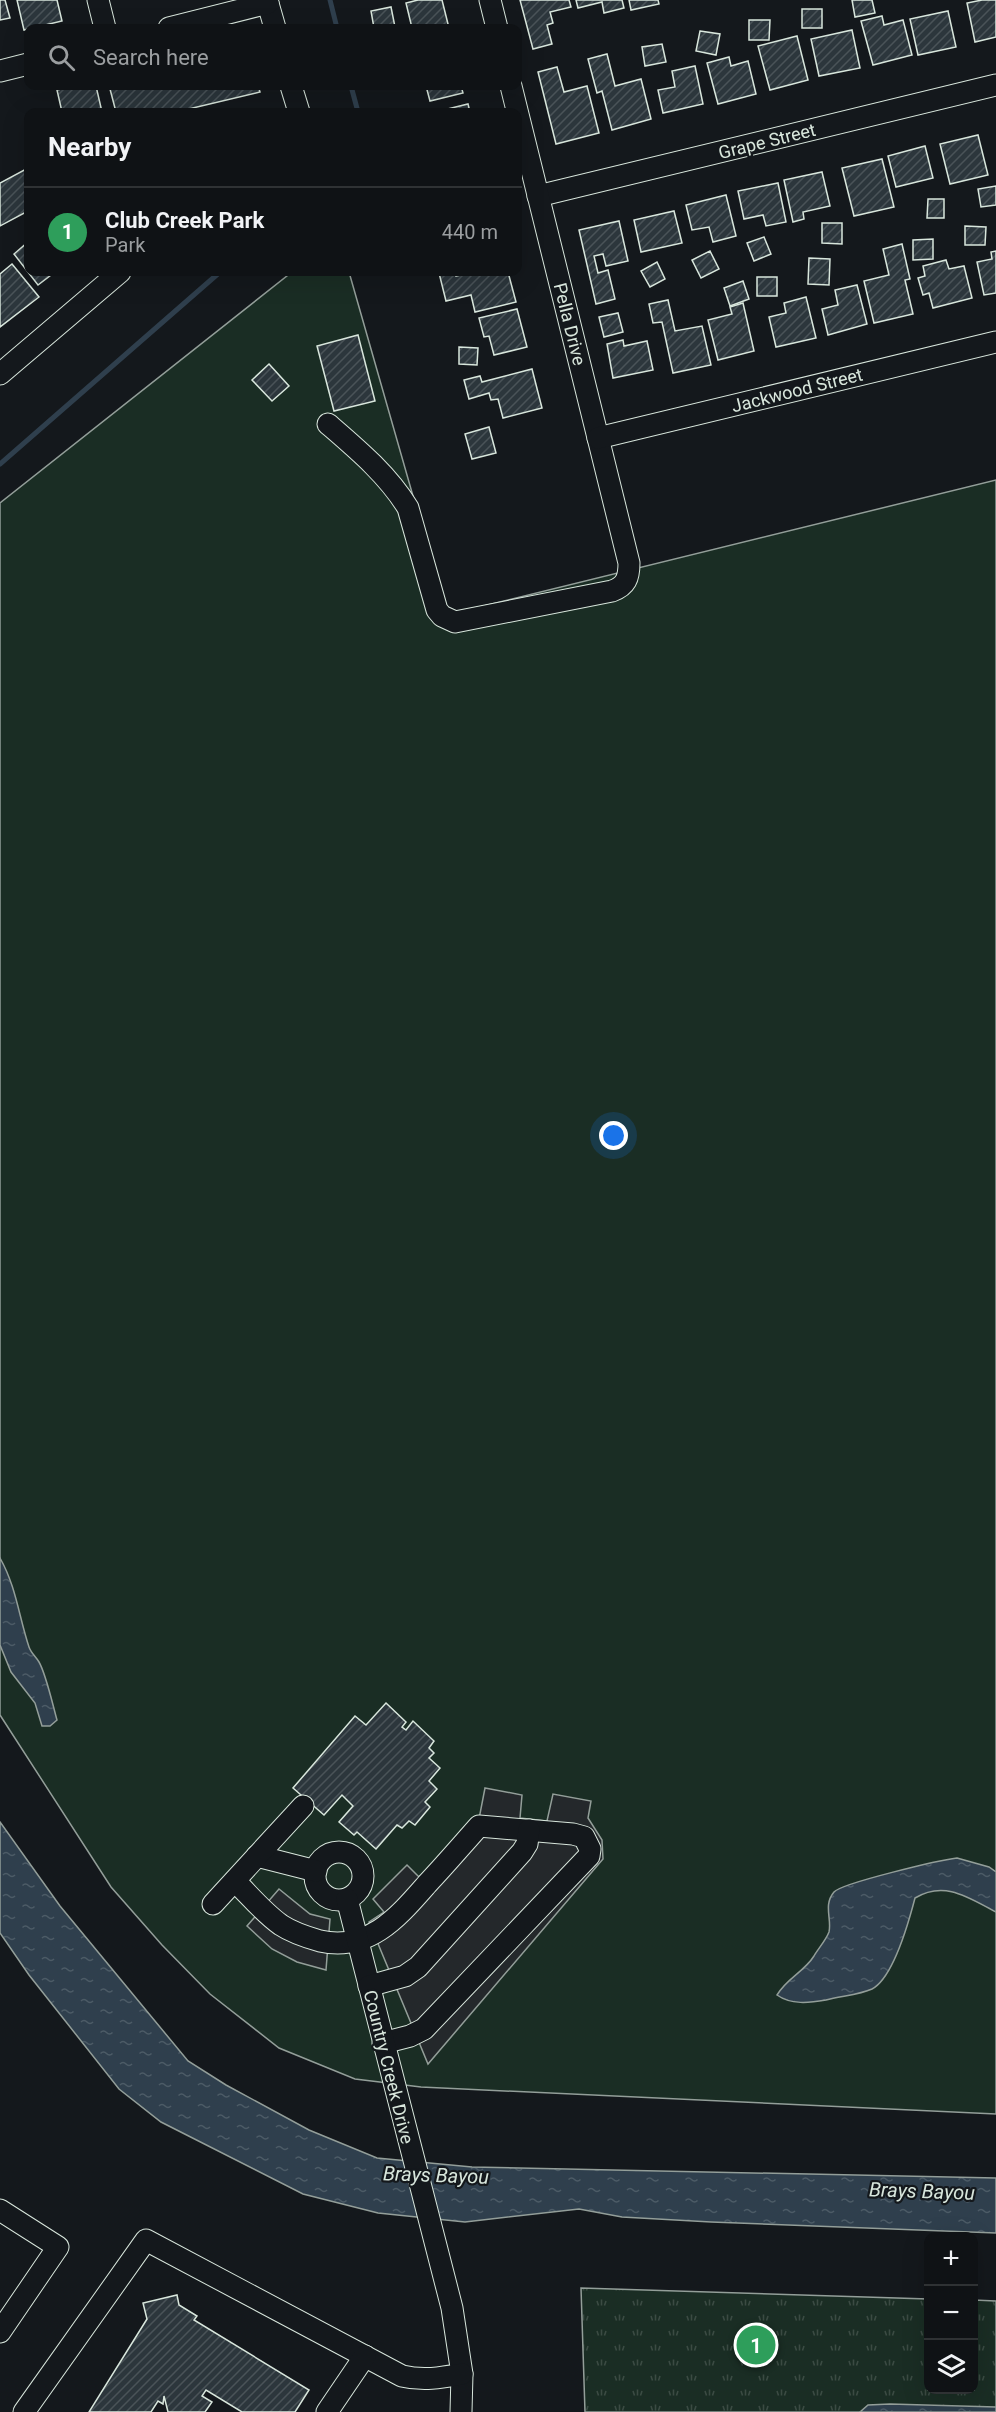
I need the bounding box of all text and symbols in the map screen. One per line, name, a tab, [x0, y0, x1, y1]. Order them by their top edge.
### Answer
search box	[24, 24, 522, 90]
icon: search	[45, 41, 78, 74]
text: Search here	[93, 45, 209, 70]
street label: Grape Street	[716, 119, 818, 163]
text: Nearby	[48, 132, 131, 162]
text: Club Creek Park	[105, 208, 264, 233]
text: 1	[62, 220, 73, 244]
text: 440 m	[442, 220, 498, 244]
text: Park	[105, 233, 145, 257]
street label: Pella Drive	[550, 281, 590, 367]
street label: Jackwood Street	[729, 364, 865, 416]
your location	[599, 1121, 628, 1150]
street label: Country Creek Drive	[360, 1988, 418, 2146]
water label: Brays Bayou	[383, 2161, 490, 2189]
water label: Brays Bayou	[869, 2177, 976, 2205]
map controls	[924, 2232, 978, 2394]
button: +	[924, 2232, 978, 2286]
button: −	[924, 2286, 978, 2340]
pin: 1	[736, 2322, 776, 2368]
button: layers	[924, 2340, 978, 2394]

